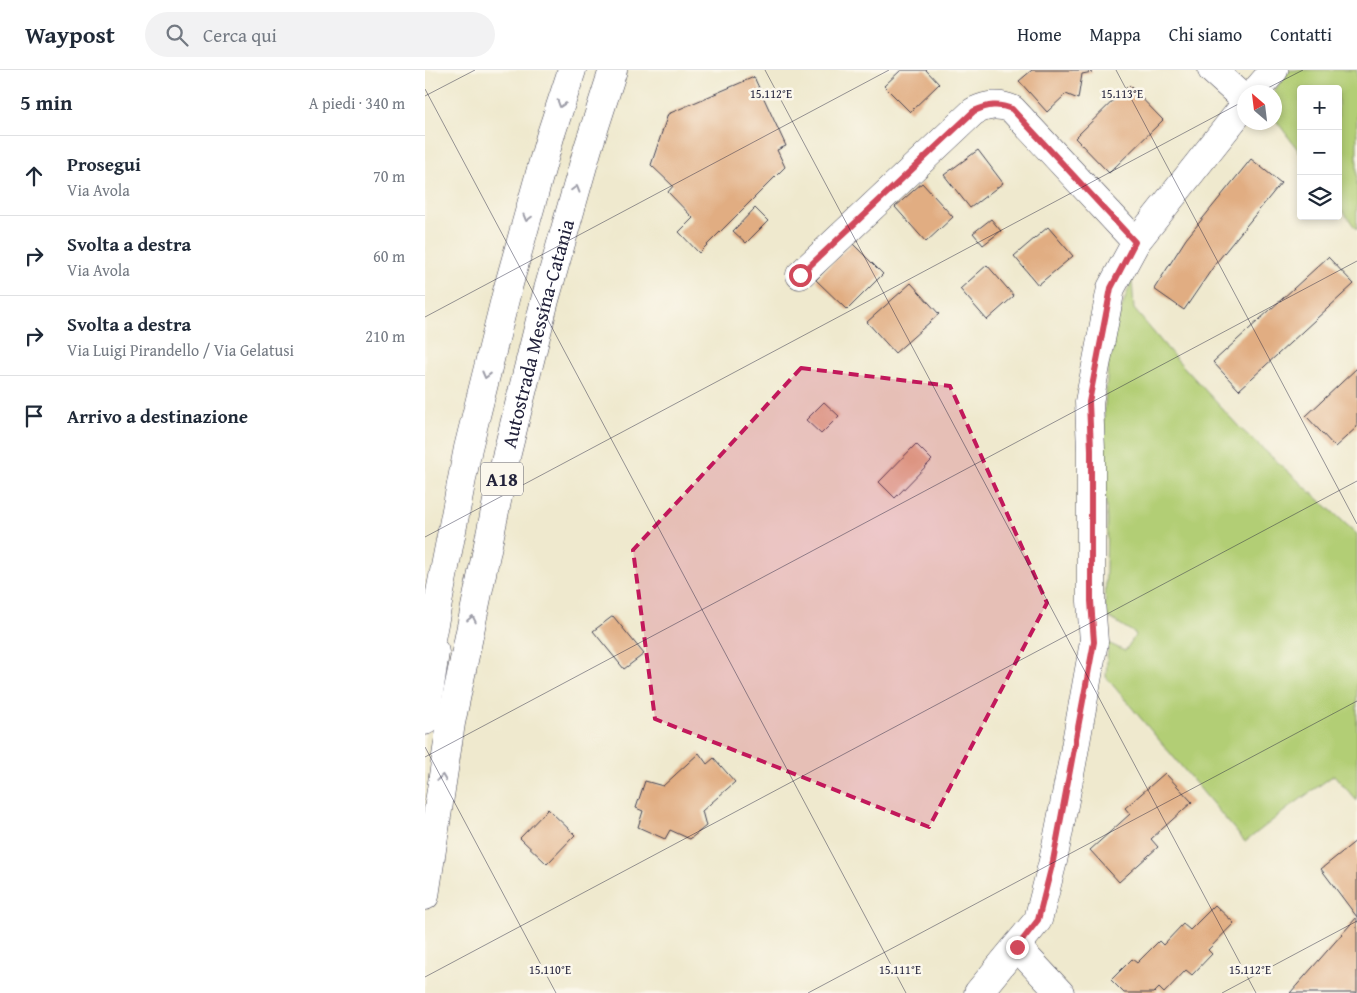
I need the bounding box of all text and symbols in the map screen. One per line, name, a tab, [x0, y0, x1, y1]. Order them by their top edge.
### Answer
search box	[145, 12, 495, 57]
text: Waypost	[25, 17, 115, 52]
icon: search	[163, 21, 191, 49]
text: Cerca qui	[203, 21, 277, 49]
text: Home	[1017, 21, 1062, 48]
text: Mappa	[1090, 21, 1141, 48]
text: Chi siamo	[1169, 21, 1242, 48]
text: Contatti	[1270, 21, 1332, 48]
text: 15.112°E	[750, 85, 792, 102]
text: 15.113°E	[1101, 85, 1143, 102]
north arrow	[1237, 85, 1282, 130]
map controls	[1297, 85, 1342, 220]
button: +	[1297, 85, 1342, 130]
text: 5 min	[20, 87, 72, 118]
text: A piedi · 340 m	[309, 91, 405, 115]
one-way arrow	[556, 99, 566, 107]
button: −	[1297, 130, 1342, 175]
text: Prosegui	[67, 150, 141, 178]
icon: ahead	[20, 162, 48, 190]
text: 70 m	[373, 164, 405, 188]
button: layers	[1297, 175, 1342, 220]
text: Via Avola	[67, 178, 130, 202]
one-way arrow	[571, 185, 581, 193]
one-way arrow	[523, 213, 533, 221]
street label: Autostrada Messina-Catania	[494, 215, 581, 451]
text: Svolta a destra	[67, 230, 191, 258]
icon: right	[20, 242, 48, 270]
text: 60 m	[373, 244, 405, 268]
text: Via Avola	[67, 258, 130, 282]
route start	[789, 264, 812, 287]
text: Svolta a destra	[67, 310, 191, 338]
icon: right	[20, 322, 48, 350]
text: 210 m	[365, 324, 405, 348]
text: Via Luigi Pirandello / Via Gelatusi	[67, 338, 294, 362]
one-way arrow	[481, 371, 492, 380]
icon: arrive	[20, 402, 48, 430]
text: Arrivo a destinazione	[67, 402, 248, 430]
road number: A18	[481, 462, 523, 496]
one-way arrow	[467, 614, 477, 623]
one-way arrow	[437, 774, 447, 783]
route end	[1006, 936, 1029, 959]
text: 15.110°E	[529, 961, 571, 978]
text: 15.111°E	[879, 961, 921, 978]
text: 15.112°E	[1229, 961, 1271, 978]

